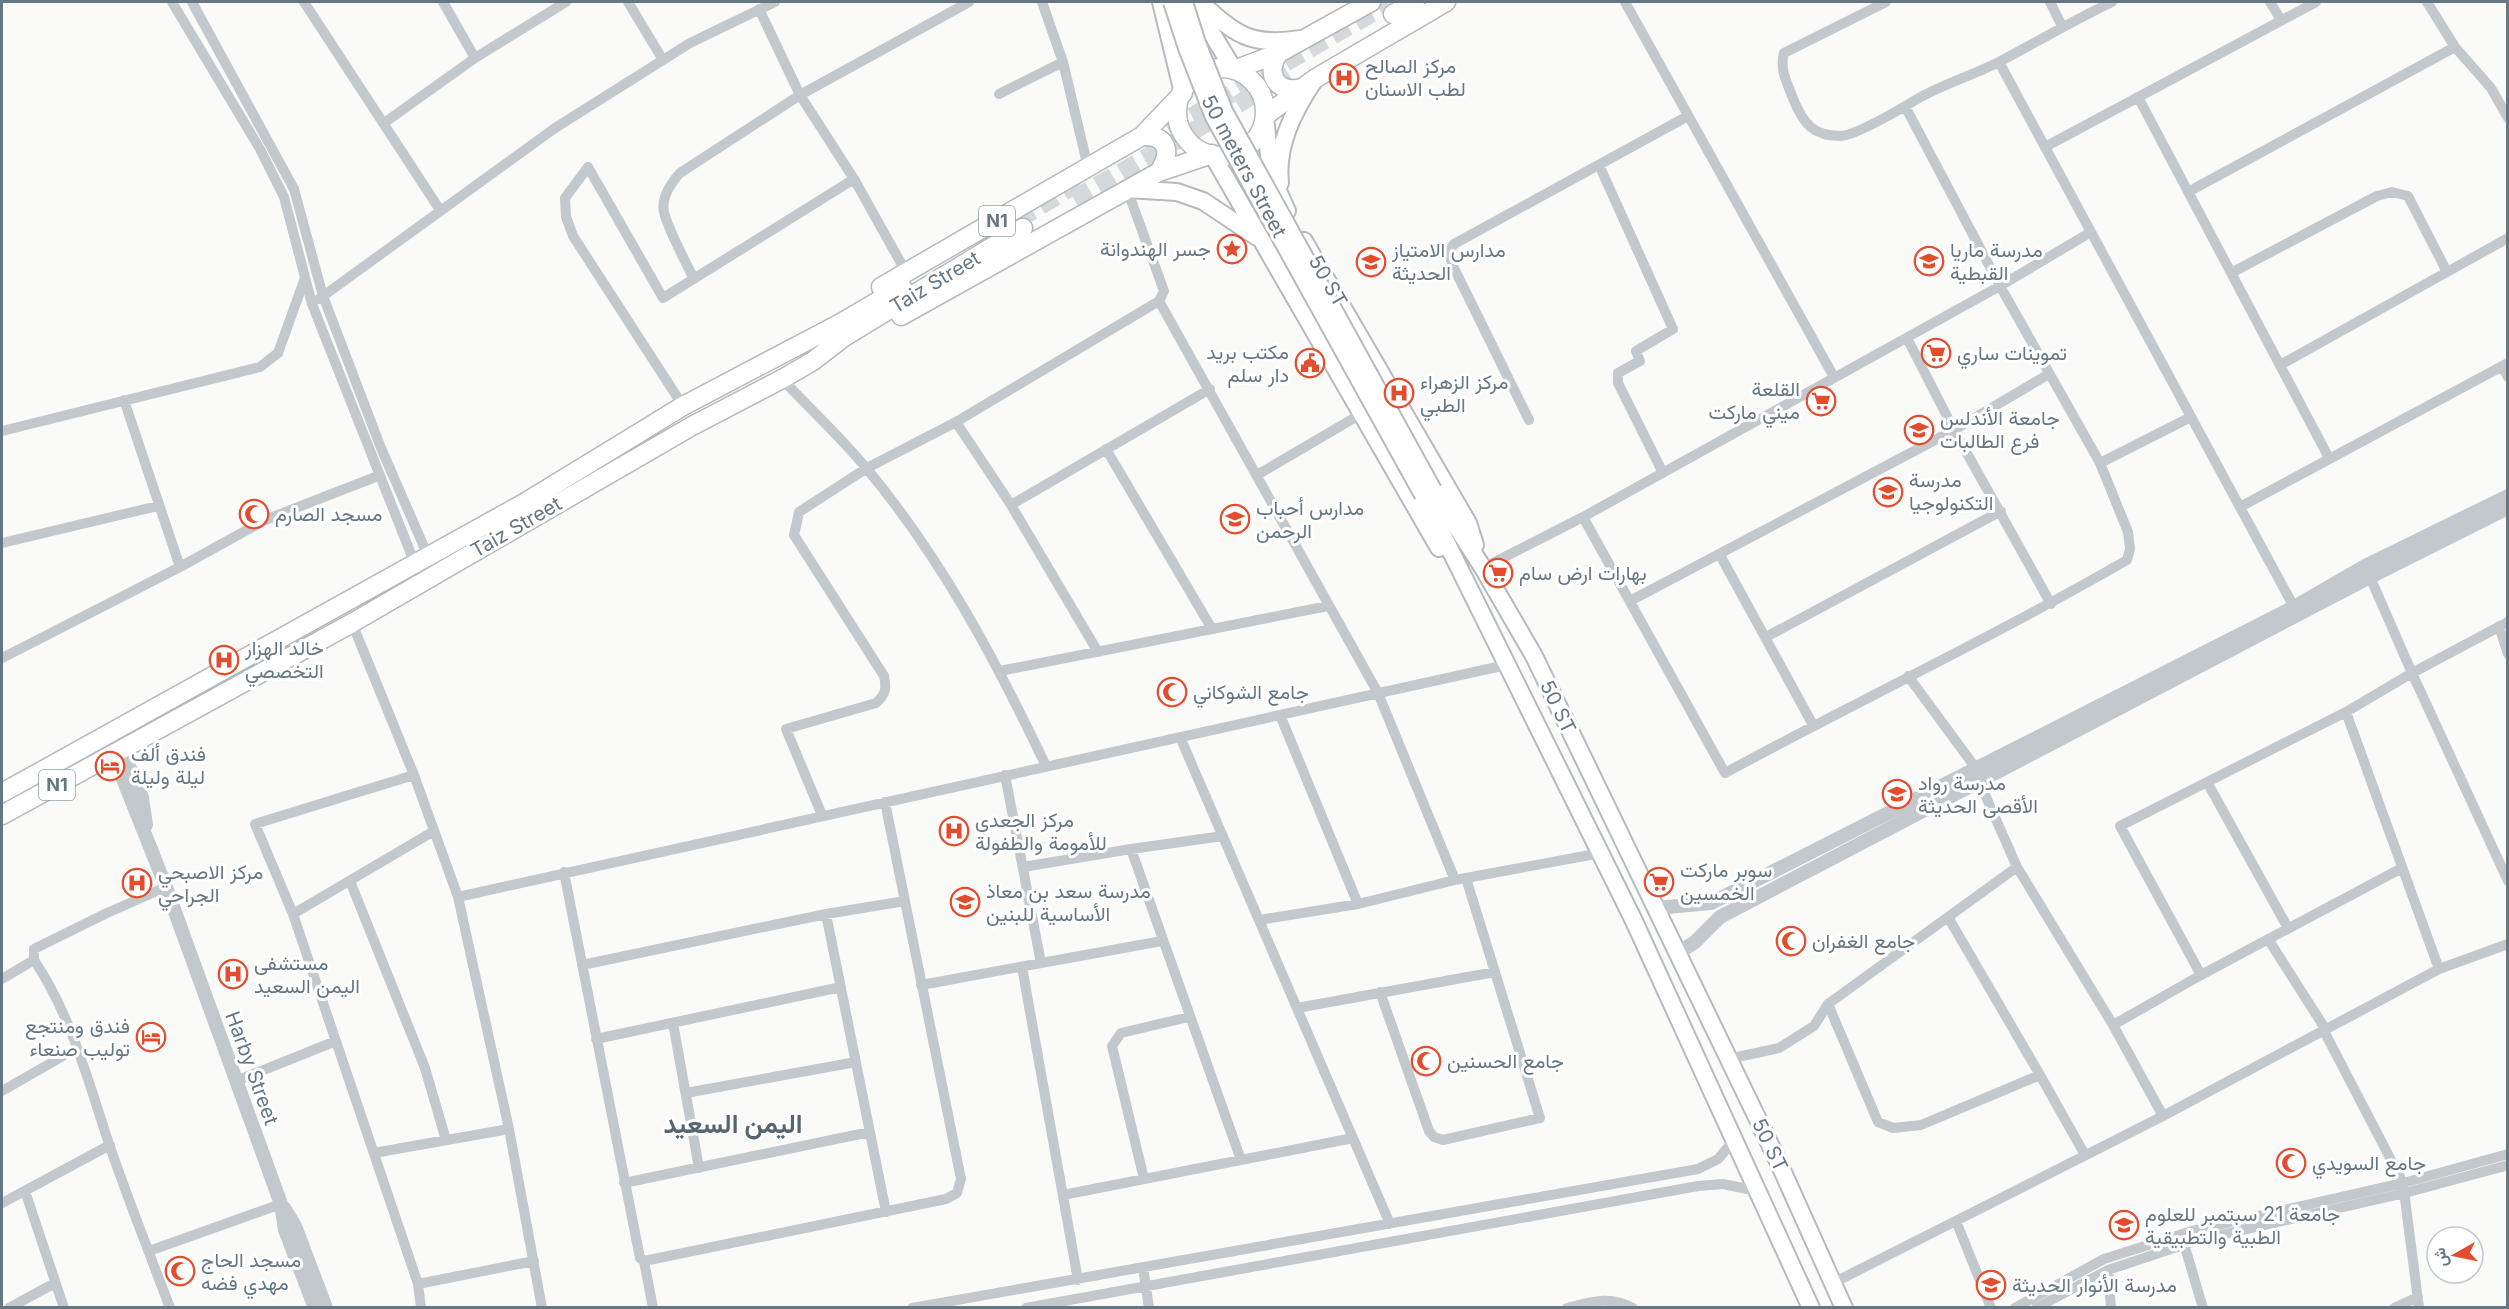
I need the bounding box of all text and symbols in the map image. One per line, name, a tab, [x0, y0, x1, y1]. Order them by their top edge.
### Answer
place label: مركز الصالح لطب الاسنان	[1365, 54, 1466, 101]
hospital icon: مركز الصالح لطب الاسنان	[1328, 62, 1360, 94]
street label: 50 meters Street	[1196, 91, 1292, 242]
road number: N1	[979, 206, 1015, 236]
place icon: جسر الهندوانة	[1216, 233, 1248, 265]
place label: جسر الهندوانة	[1100, 237, 1211, 262]
place label: مدارس الامتياز الحديثة	[1391, 238, 1506, 285]
place label: مدرسة ماريا القبطية	[1950, 238, 2043, 285]
school or university icon: مدرسة ماريا القبطية	[1913, 245, 1945, 277]
street label: Taiz Street	[886, 246, 985, 318]
school or university icon: مدارس الامتياز الحديثة	[1355, 246, 1387, 278]
street label: 50 ST	[1304, 251, 1352, 311]
supermarket icon: تموينات ساري	[1920, 337, 1952, 369]
place label: مكتب بريد دار سلم	[1206, 340, 1289, 388]
place label: تموينات ساري	[1957, 341, 2067, 370]
public building icon: مكتب بريد دار سلم	[1294, 347, 1326, 379]
place label: مركز الزهراء الطبي	[1420, 370, 1508, 422]
hospital icon: مركز الزهراء الطبي	[1383, 377, 1415, 409]
place label: القلعة ميني ماركت	[1708, 377, 1800, 429]
supermarket icon: القلعة ميني ماركت	[1805, 385, 1837, 417]
place label: جامعة الأندلس فرع الطالبات	[1940, 406, 2060, 455]
school or university icon: جامعة الأندلس فرع الطالبات	[1903, 414, 1935, 446]
place label: مدرسة التكنولوجيا	[1909, 468, 1993, 516]
school or university icon: مدرسة التكنولوجيا	[1872, 476, 1904, 508]
street label: Taiz Street	[466, 491, 566, 563]
place label: مدارس أحباب الرحمن	[1256, 496, 1364, 544]
mosque icon: مسجد الصارم	[238, 498, 270, 530]
place label: مسجد الصارم	[275, 502, 382, 527]
school or university icon: مدارس أحباب الرحمن	[1219, 503, 1251, 535]
supermarket icon: بهارات ارض سام	[1482, 557, 1514, 589]
place label: بهارات ارض سام	[1519, 561, 1647, 586]
place label: خالد الهزار التخصصي	[244, 636, 324, 688]
hospital icon: خالد الهزار التخصصي	[208, 644, 240, 676]
mosque icon: جامع الشوكاني	[1156, 676, 1188, 708]
street label: 50 ST	[1535, 677, 1581, 737]
place label: جامع الشوكاني	[1193, 680, 1309, 709]
place label: فندق ألف ليلة وليلة	[131, 742, 206, 790]
hotel icon: فندق ألف ليلة وليلة	[94, 750, 126, 782]
road number: N1	[39, 770, 75, 800]
place label: مدرسة رواد الأقصى الحديثة	[1918, 771, 2038, 818]
school or university icon: مدرسة رواد الأقصى الحديثة	[1881, 778, 1913, 810]
place label: مركز الجعدي للأمومة والطفولة	[975, 808, 1107, 856]
hospital icon: مركز الجعدي للأمومة والطفولة	[938, 815, 970, 847]
place label: سوبر ماركت الخمسين	[1680, 858, 1772, 905]
place label: مركز الاصبحي الجراحي	[158, 860, 263, 912]
supermarket icon: سوبر ماركت الخمسين	[1643, 866, 1675, 898]
hospital icon: مركز الاصبحي الجراحي	[121, 867, 153, 899]
place label: مدرسة سعد بن معاذ الأساسية للبنين	[986, 879, 1151, 926]
school or university icon: مدرسة سعد بن معاذ الأساسية للبنين	[949, 886, 981, 918]
mosque icon: جامع الغفران	[1775, 925, 1807, 957]
place label: جامع الغفران	[1812, 929, 1915, 955]
place label: مستشفى اليمن السعيد	[254, 951, 360, 998]
hospital icon: مستشفى اليمن السعيد	[217, 958, 249, 990]
street label: Harby Street	[220, 1008, 284, 1128]
place label: فندق ومنتجع توليب صنعاء	[25, 1014, 130, 1062]
hotel icon: فندق ومنتجع توليب صنعاء	[135, 1021, 167, 1053]
mosque icon: جامع الحسنين	[1410, 1045, 1442, 1077]
place label: جامع الحسنين	[1447, 1049, 1564, 1075]
district label: اليمن السعيد	[664, 1108, 803, 1140]
street label: 50 ST	[1747, 1115, 1793, 1175]
mosque icon: جامع السويدي	[2275, 1147, 2307, 1179]
place label: جامع السويدي	[2312, 1151, 2426, 1180]
place label: جامعة 21 سبتمبر للعلوم الطبية والتطبيقية	[2145, 1202, 2340, 1250]
school or university icon: جامعة 21 سبتمبر للعلوم الطبية والتطبيقية	[2108, 1209, 2140, 1241]
north arrow	[2425, 1225, 2485, 1285]
text: ش	[2429, 1246, 2452, 1268]
place label: مسجد الحاج مهدي فضه	[201, 1248, 301, 1300]
mosque icon: مسجد الحاج مهدي فضه	[164, 1255, 196, 1287]
school or university icon: مدرسة الأنوار الحديثة	[1975, 1269, 2007, 1301]
place label: مدرسة الأنوار الحديثة	[2012, 1273, 2177, 1298]

